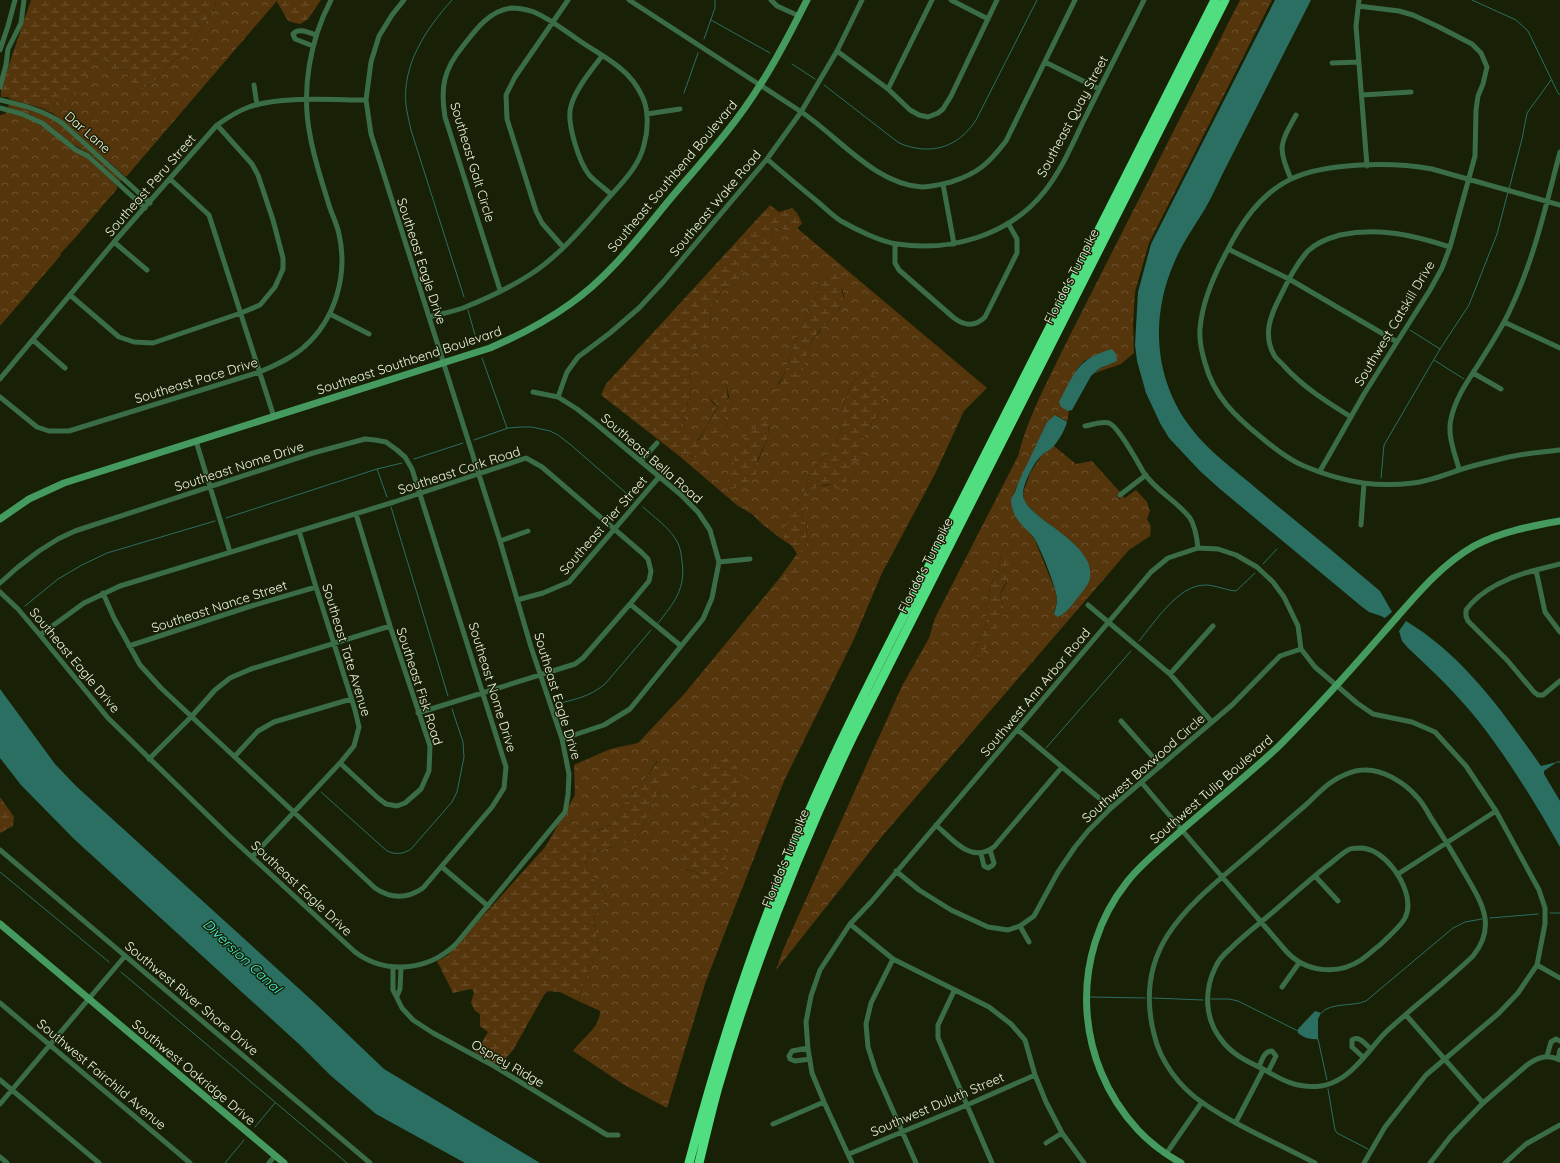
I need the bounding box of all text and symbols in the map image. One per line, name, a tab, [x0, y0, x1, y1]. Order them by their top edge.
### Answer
street label: Southeast Quay Street	[1033, 52, 1111, 180]
street label: Southeast Southbend Boulevard	[604, 97, 740, 255]
street label: Southeast Galt Circle	[447, 100, 499, 224]
street label: Dar Lane	[62, 108, 114, 156]
street label: Southeast Peru Street	[101, 131, 199, 239]
street label: Southeast Wake Road	[666, 147, 764, 259]
street label: Southeast Eagle Drive	[394, 196, 450, 326]
street label: Florida's Turnpike	[1040, 226, 1102, 326]
street label: Southwest Catskill Drive	[1350, 257, 1438, 389]
street label: Southeast Southbend Boulevard	[315, 323, 503, 397]
street label: Southeast Pace Drive	[132, 354, 260, 406]
street label: Southeast Bella Road	[598, 410, 706, 506]
street label: Southeast Nome Drive	[172, 438, 306, 494]
street label: Southeast Cork Road	[396, 443, 522, 497]
street label: Southeast Pier Street	[556, 472, 650, 578]
street label: Florida's Turnpike	[894, 515, 956, 615]
street label: Southeast Nance Street	[149, 576, 289, 636]
street label: Southeast Tate Avenue	[319, 582, 375, 718]
street label: Southeast Eagle Drive	[26, 604, 124, 716]
street label: Southeast Nome Drive	[466, 620, 520, 754]
street label: Southeast Fisk Road	[393, 625, 447, 747]
street label: Southwest Ann Arbor Road	[977, 625, 1093, 759]
street label: Southeast Eagle Drive	[531, 631, 585, 761]
street label: Southwest Boxwood Circle	[1078, 710, 1208, 826]
street label: Southwest Tulip Boulevard	[1146, 731, 1276, 847]
street label: Florida's Turnpike	[758, 806, 812, 910]
street label: Southeast Eagle Drive	[248, 837, 356, 939]
water label: Diversion Canal	[199, 915, 286, 998]
street label: Southwest River Shore Drive	[122, 938, 262, 1058]
street label: Southwest Fairchild Avenue	[34, 1015, 170, 1133]
street label: Southwest Oakridge Drive	[129, 1016, 259, 1128]
street label: Osprey Ridge	[469, 1036, 547, 1090]
street label: Southwest Duluth Street	[868, 1069, 1006, 1139]

